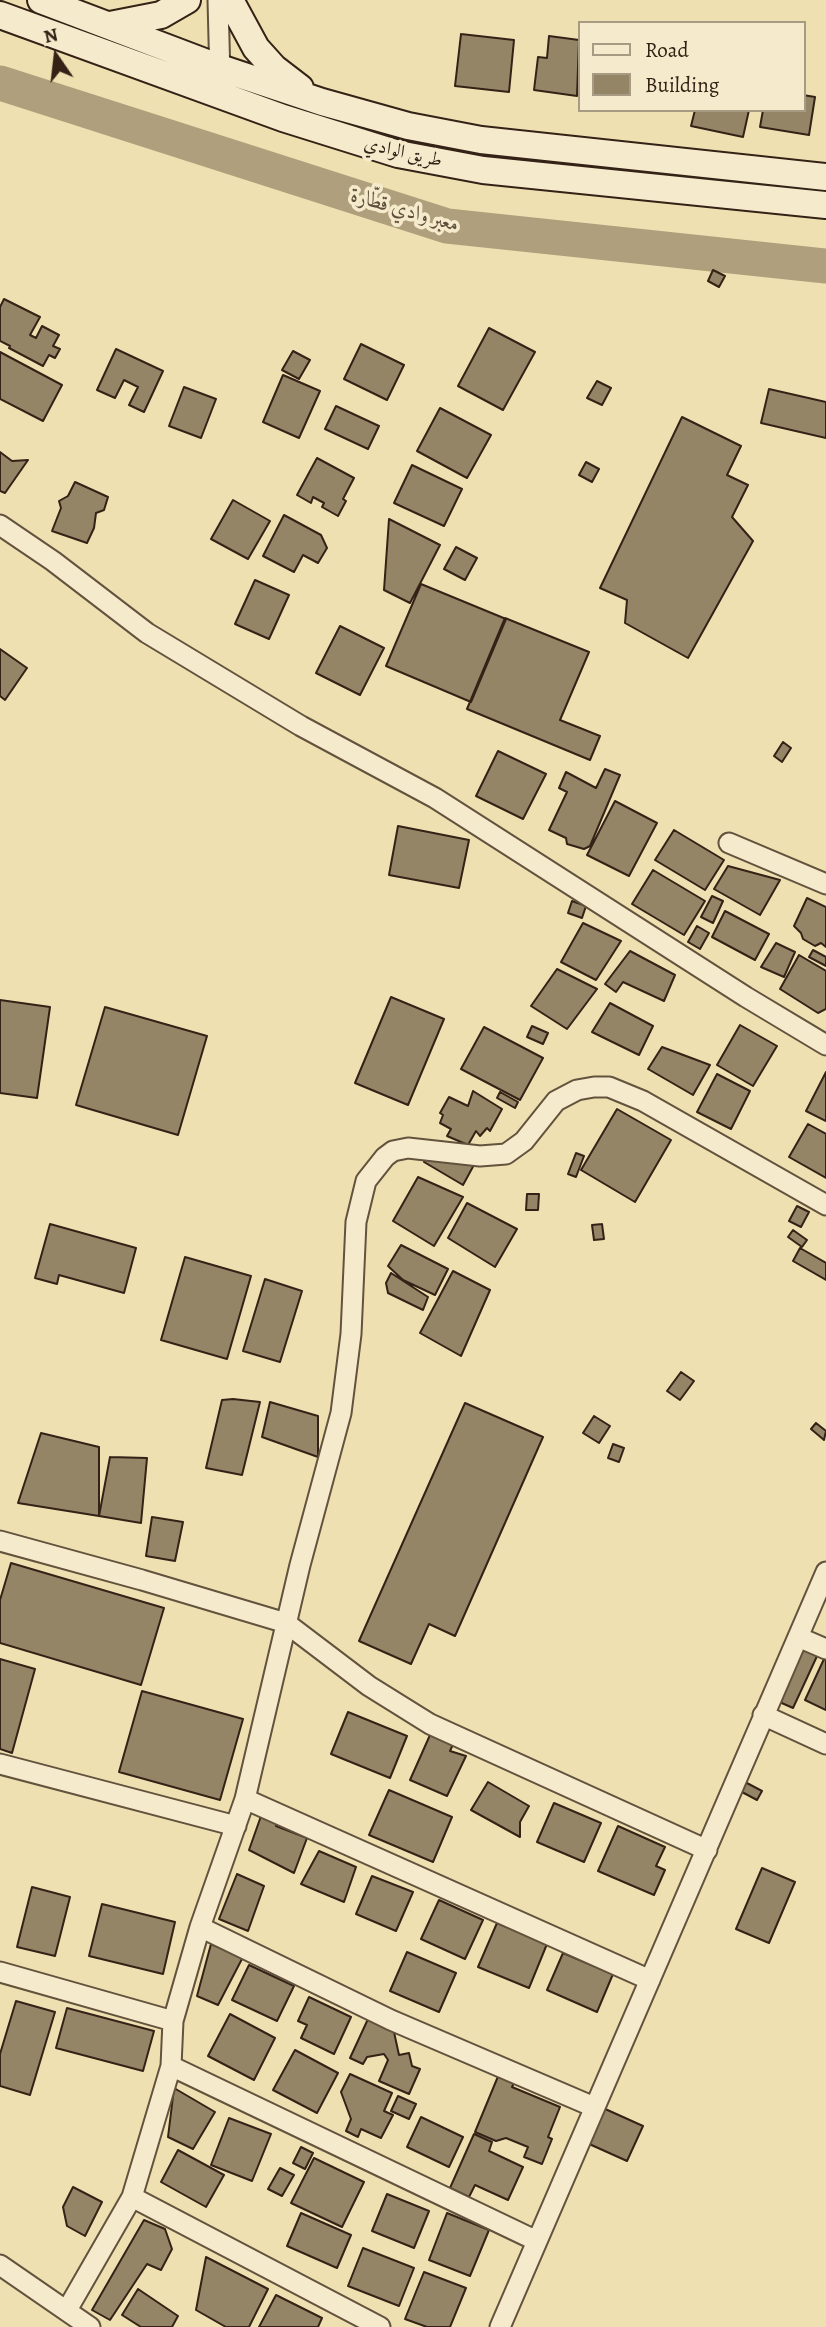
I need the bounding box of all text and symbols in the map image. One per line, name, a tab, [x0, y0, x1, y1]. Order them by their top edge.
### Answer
north arrow	[21, 21, 91, 91]
text: N	[41, 21, 61, 50]
legend	[578, 21, 805, 112]
text: Road	[645, 36, 689, 64]
text: Building	[645, 71, 719, 99]
street label: طريق الوادي	[362, 133, 444, 173]
water label: معبر وادي قطّارة	[348, 184, 462, 238]

